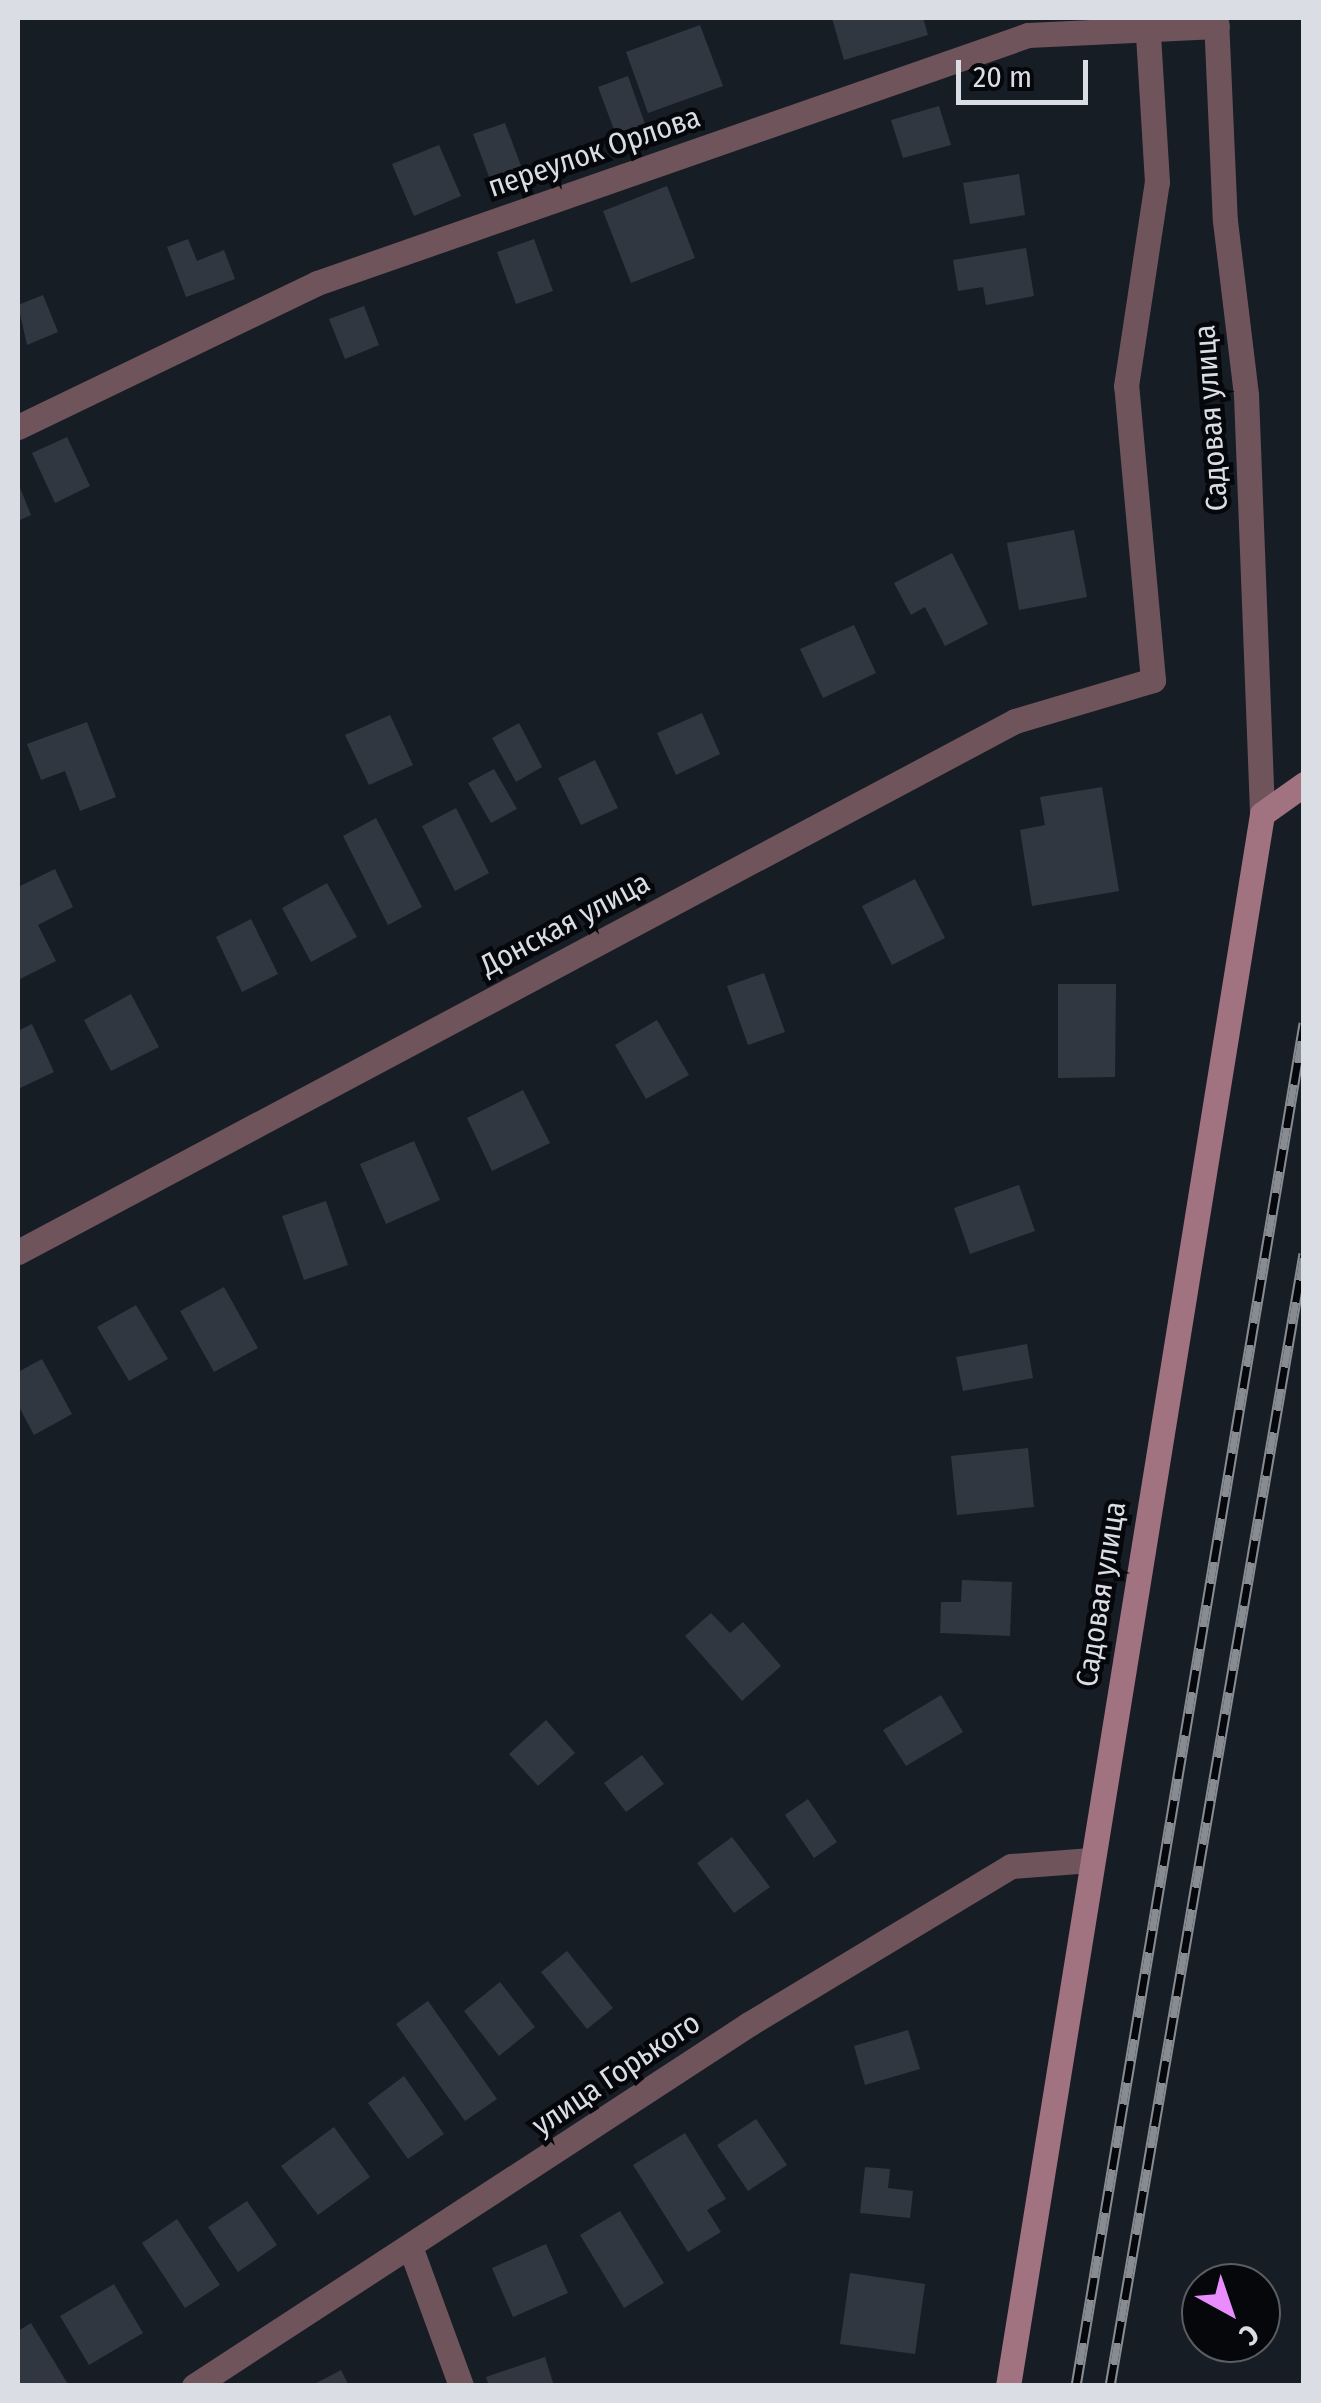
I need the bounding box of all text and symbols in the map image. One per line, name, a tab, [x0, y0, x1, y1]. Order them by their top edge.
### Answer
scale bar	[961, 40, 1094, 102]
text: 20 m	[973, 59, 1032, 95]
street label: переулок Орлова	[483, 99, 705, 205]
street label: Садовая улица	[1187, 323, 1235, 513]
street label: Донская улица	[474, 864, 656, 984]
street label: Садовая улица	[1069, 1499, 1133, 1689]
street label: улица Горького	[525, 2005, 707, 2143]
north arrow	[1181, 2263, 1281, 2363]
text: С	[1233, 2317, 1266, 2352]

